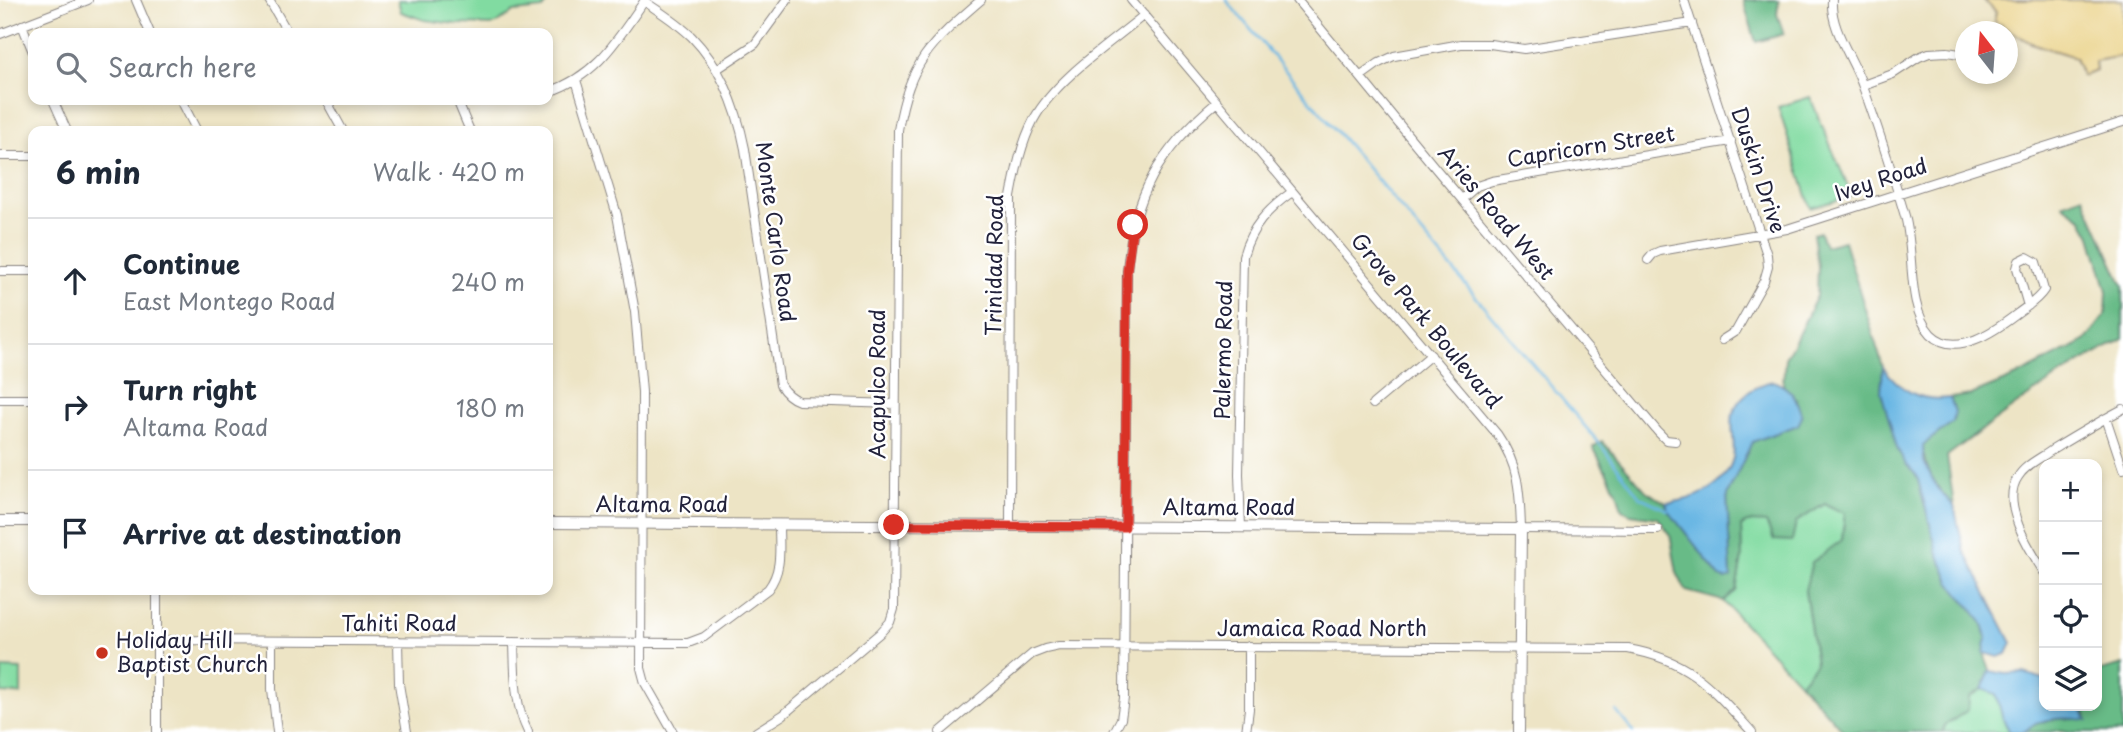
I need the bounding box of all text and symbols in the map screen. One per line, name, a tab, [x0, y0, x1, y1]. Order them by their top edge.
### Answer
north arrow	[1955, 21, 2018, 84]
search box	[28, 28, 553, 105]
text: Search here	[108, 47, 257, 86]
icon: search	[52, 48, 90, 86]
street label: Duskin Drive	[1724, 102, 1795, 237]
street label: Capricorn Street	[1505, 116, 1677, 174]
street label: Aries Road West	[1432, 137, 1564, 286]
street label: Monte Carlo Road	[748, 139, 806, 324]
street label: Ivey Road	[1830, 148, 1931, 208]
text: 6 min	[56, 149, 141, 194]
text: Walk · 420 m	[373, 154, 525, 189]
street label: Trinidad Road	[976, 194, 1010, 336]
route start	[1117, 209, 1148, 240]
street label: Grove Park Boulevard	[1344, 225, 1511, 414]
text: Continue	[123, 244, 240, 283]
icon: ahead	[56, 262, 94, 300]
text: 240 m	[451, 264, 525, 299]
street label: Palermo Road	[1205, 280, 1239, 420]
text: East Montego Road	[123, 283, 336, 318]
street label: Acapulco Road	[860, 309, 892, 459]
text: Turn right	[123, 370, 257, 409]
icon: right	[56, 388, 94, 426]
text: 180 m	[456, 390, 525, 425]
text: Altama Road	[123, 409, 268, 444]
map controls	[2039, 459, 2102, 711]
button: +	[2039, 459, 2102, 522]
street label: Altama Road	[596, 487, 728, 519]
street label: Altama Road	[1163, 490, 1295, 522]
route end	[878, 509, 909, 540]
icon: arrive	[56, 514, 94, 552]
text: Arrive at destination	[123, 514, 402, 553]
button: −	[2039, 522, 2102, 585]
button: locate	[2039, 585, 2102, 648]
street label: Tahiti Road	[341, 606, 457, 638]
street label: Jamaica Road North	[1217, 611, 1427, 643]
place label: Holiday Hill Baptist Church	[116, 623, 268, 679]
marker: Holiday Hill Baptist Church	[94, 645, 110, 661]
button: layers	[2039, 648, 2102, 711]

